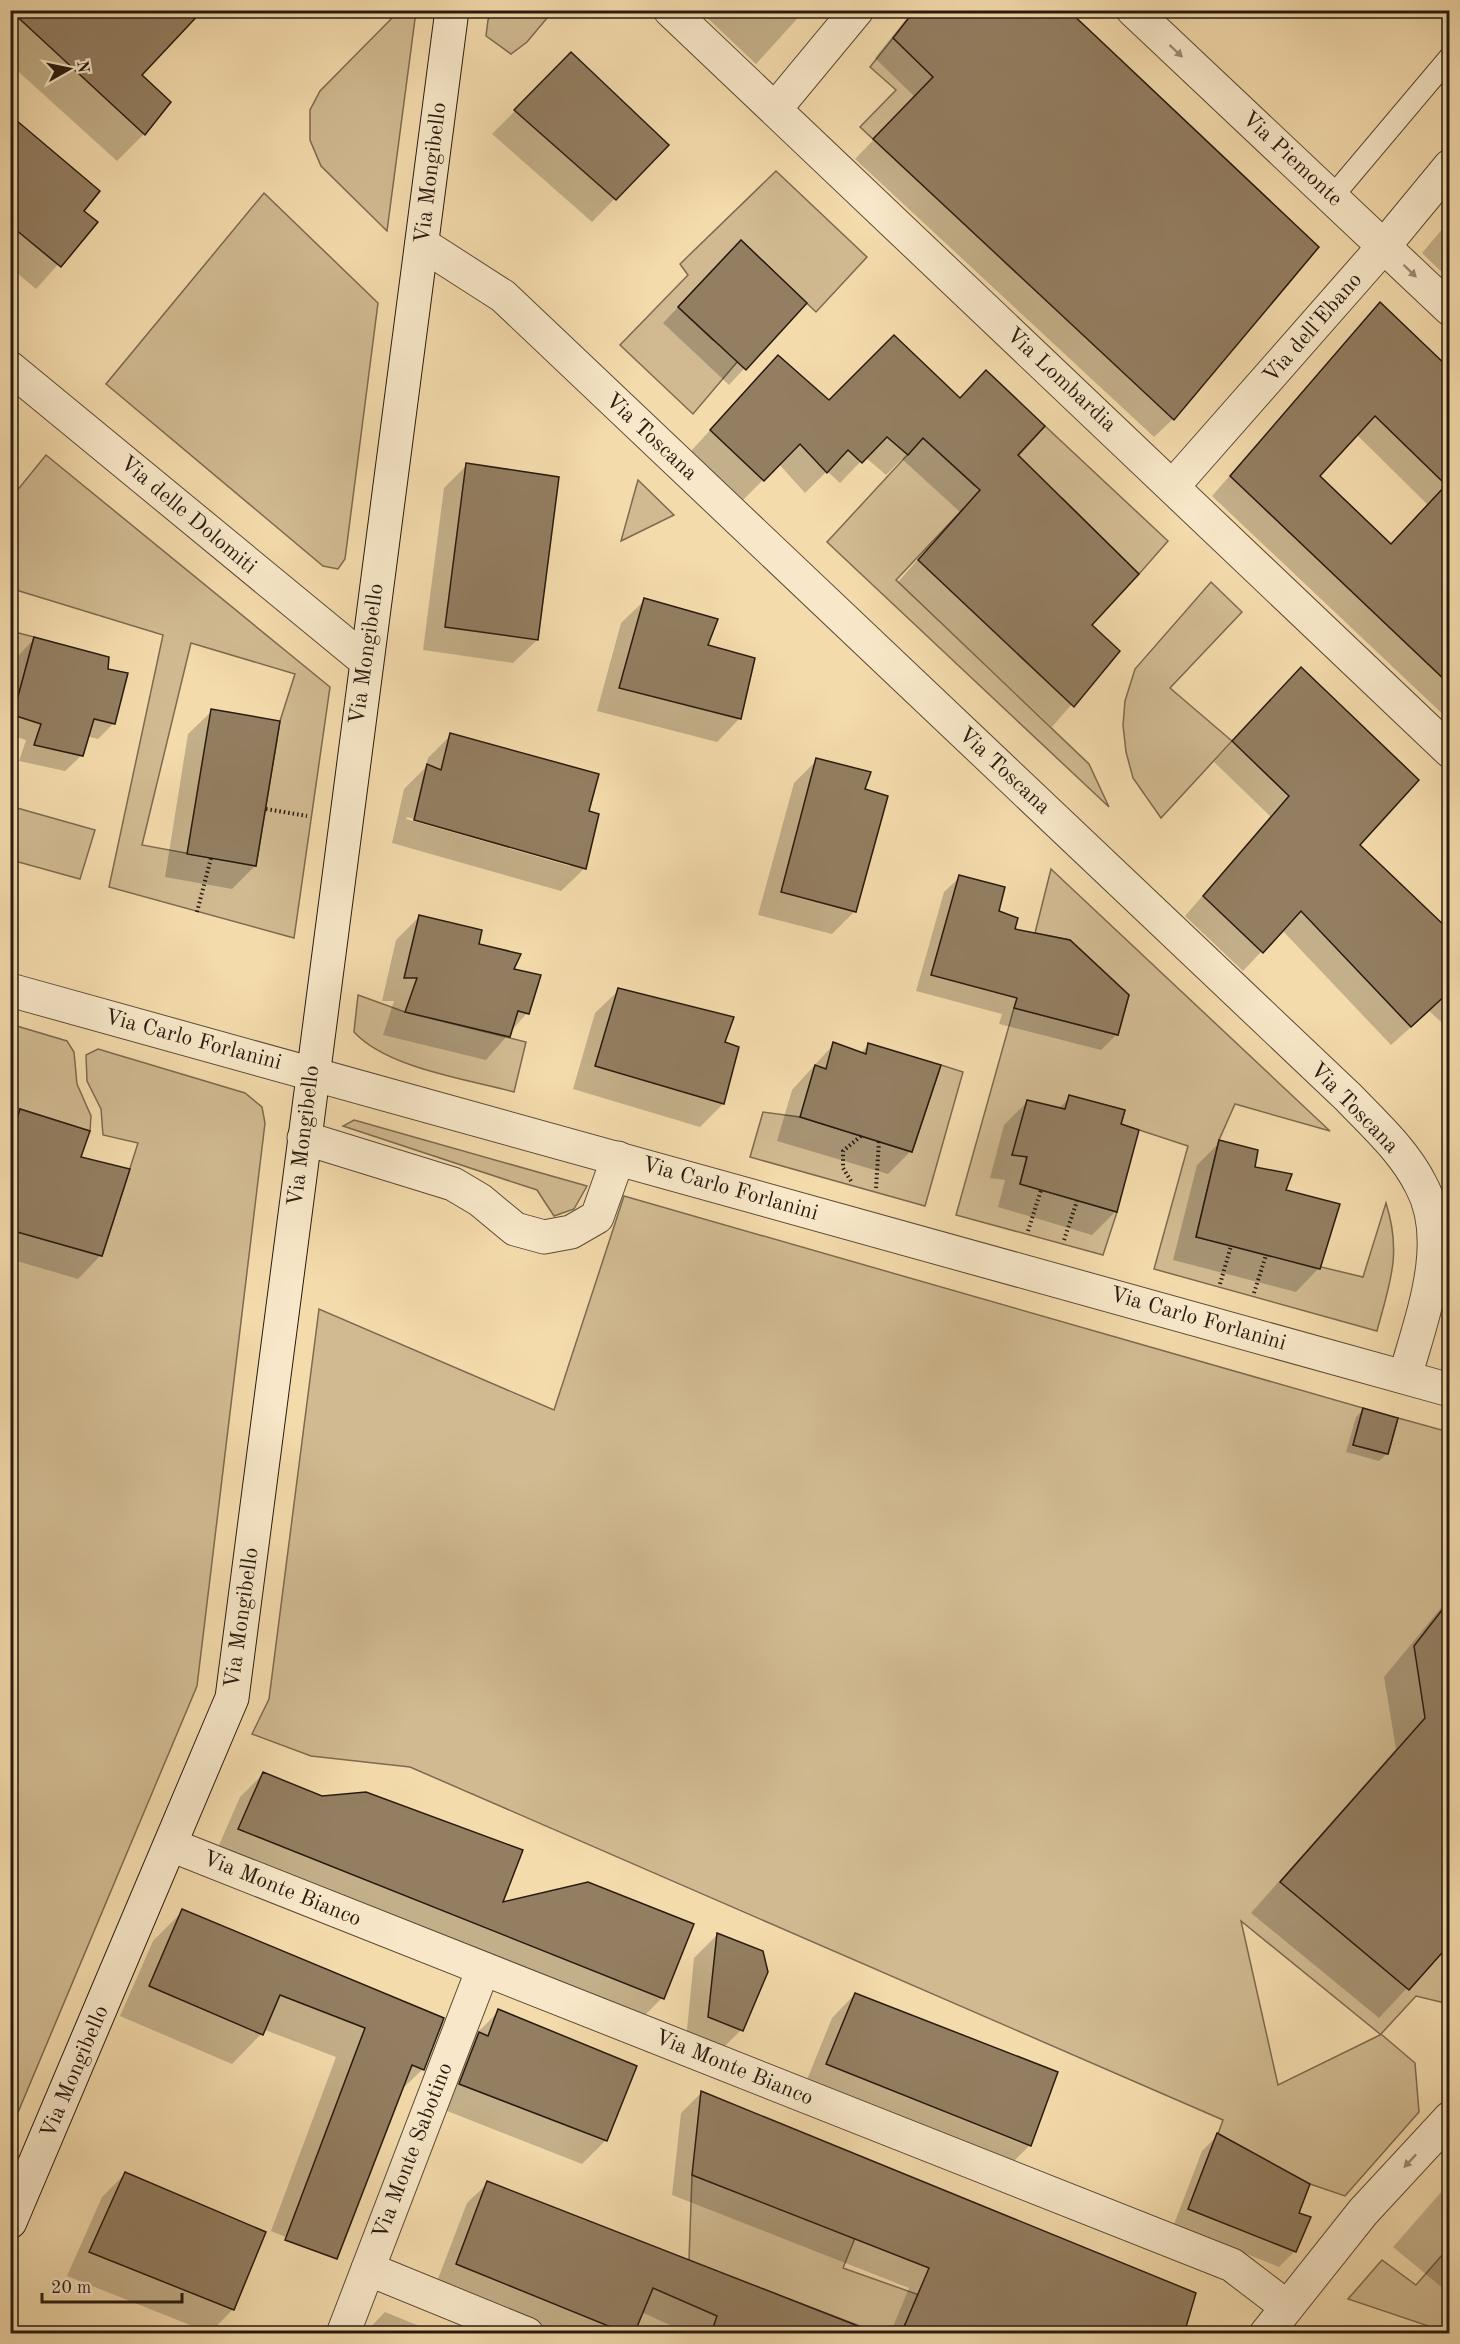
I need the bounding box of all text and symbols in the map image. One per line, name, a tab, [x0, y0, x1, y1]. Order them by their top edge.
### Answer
north arrow	[39, 39, 99, 99]
one-way arrow	[1169, 43, 1183, 57]
text: N	[73, 60, 91, 75]
street label: Via Mongibello	[411, 101, 451, 245]
street label: Via Piemonte	[1238, 107, 1346, 211]
one-way arrow	[1402, 263, 1416, 277]
street label: Via dell'Ebano	[1259, 269, 1367, 387]
street label: Via Lombardia	[1002, 324, 1120, 436]
street label: Via Toscana	[601, 389, 701, 485]
street label: Via delle Dolomiti	[116, 452, 261, 578]
street label: Via Mongibello	[346, 582, 388, 726]
street label: Via Toscana	[954, 723, 1054, 819]
street label: Via Carlo Forlanini	[102, 1006, 284, 1074]
street label: Via Toscana	[1305, 1058, 1403, 1158]
street label: Via Mongibello	[284, 1064, 324, 1208]
street label: Via Carlo Forlanini	[639, 1153, 821, 1225]
street label: Via Carlo Forlanini	[1107, 1283, 1289, 1355]
street label: Via Mongibello	[221, 1546, 263, 1690]
street label: Via Monte Bianco	[200, 1847, 364, 1931]
street label: Via Mongibello	[37, 2002, 113, 2142]
street label: Via Monte Bianco	[652, 2026, 816, 2110]
street label: Via Monte Sabotino	[369, 2060, 457, 2242]
one-way arrow	[1403, 2154, 1417, 2169]
scale bar	[42, 2266, 182, 2304]
text: 20 m	[51, 2279, 91, 2297]

